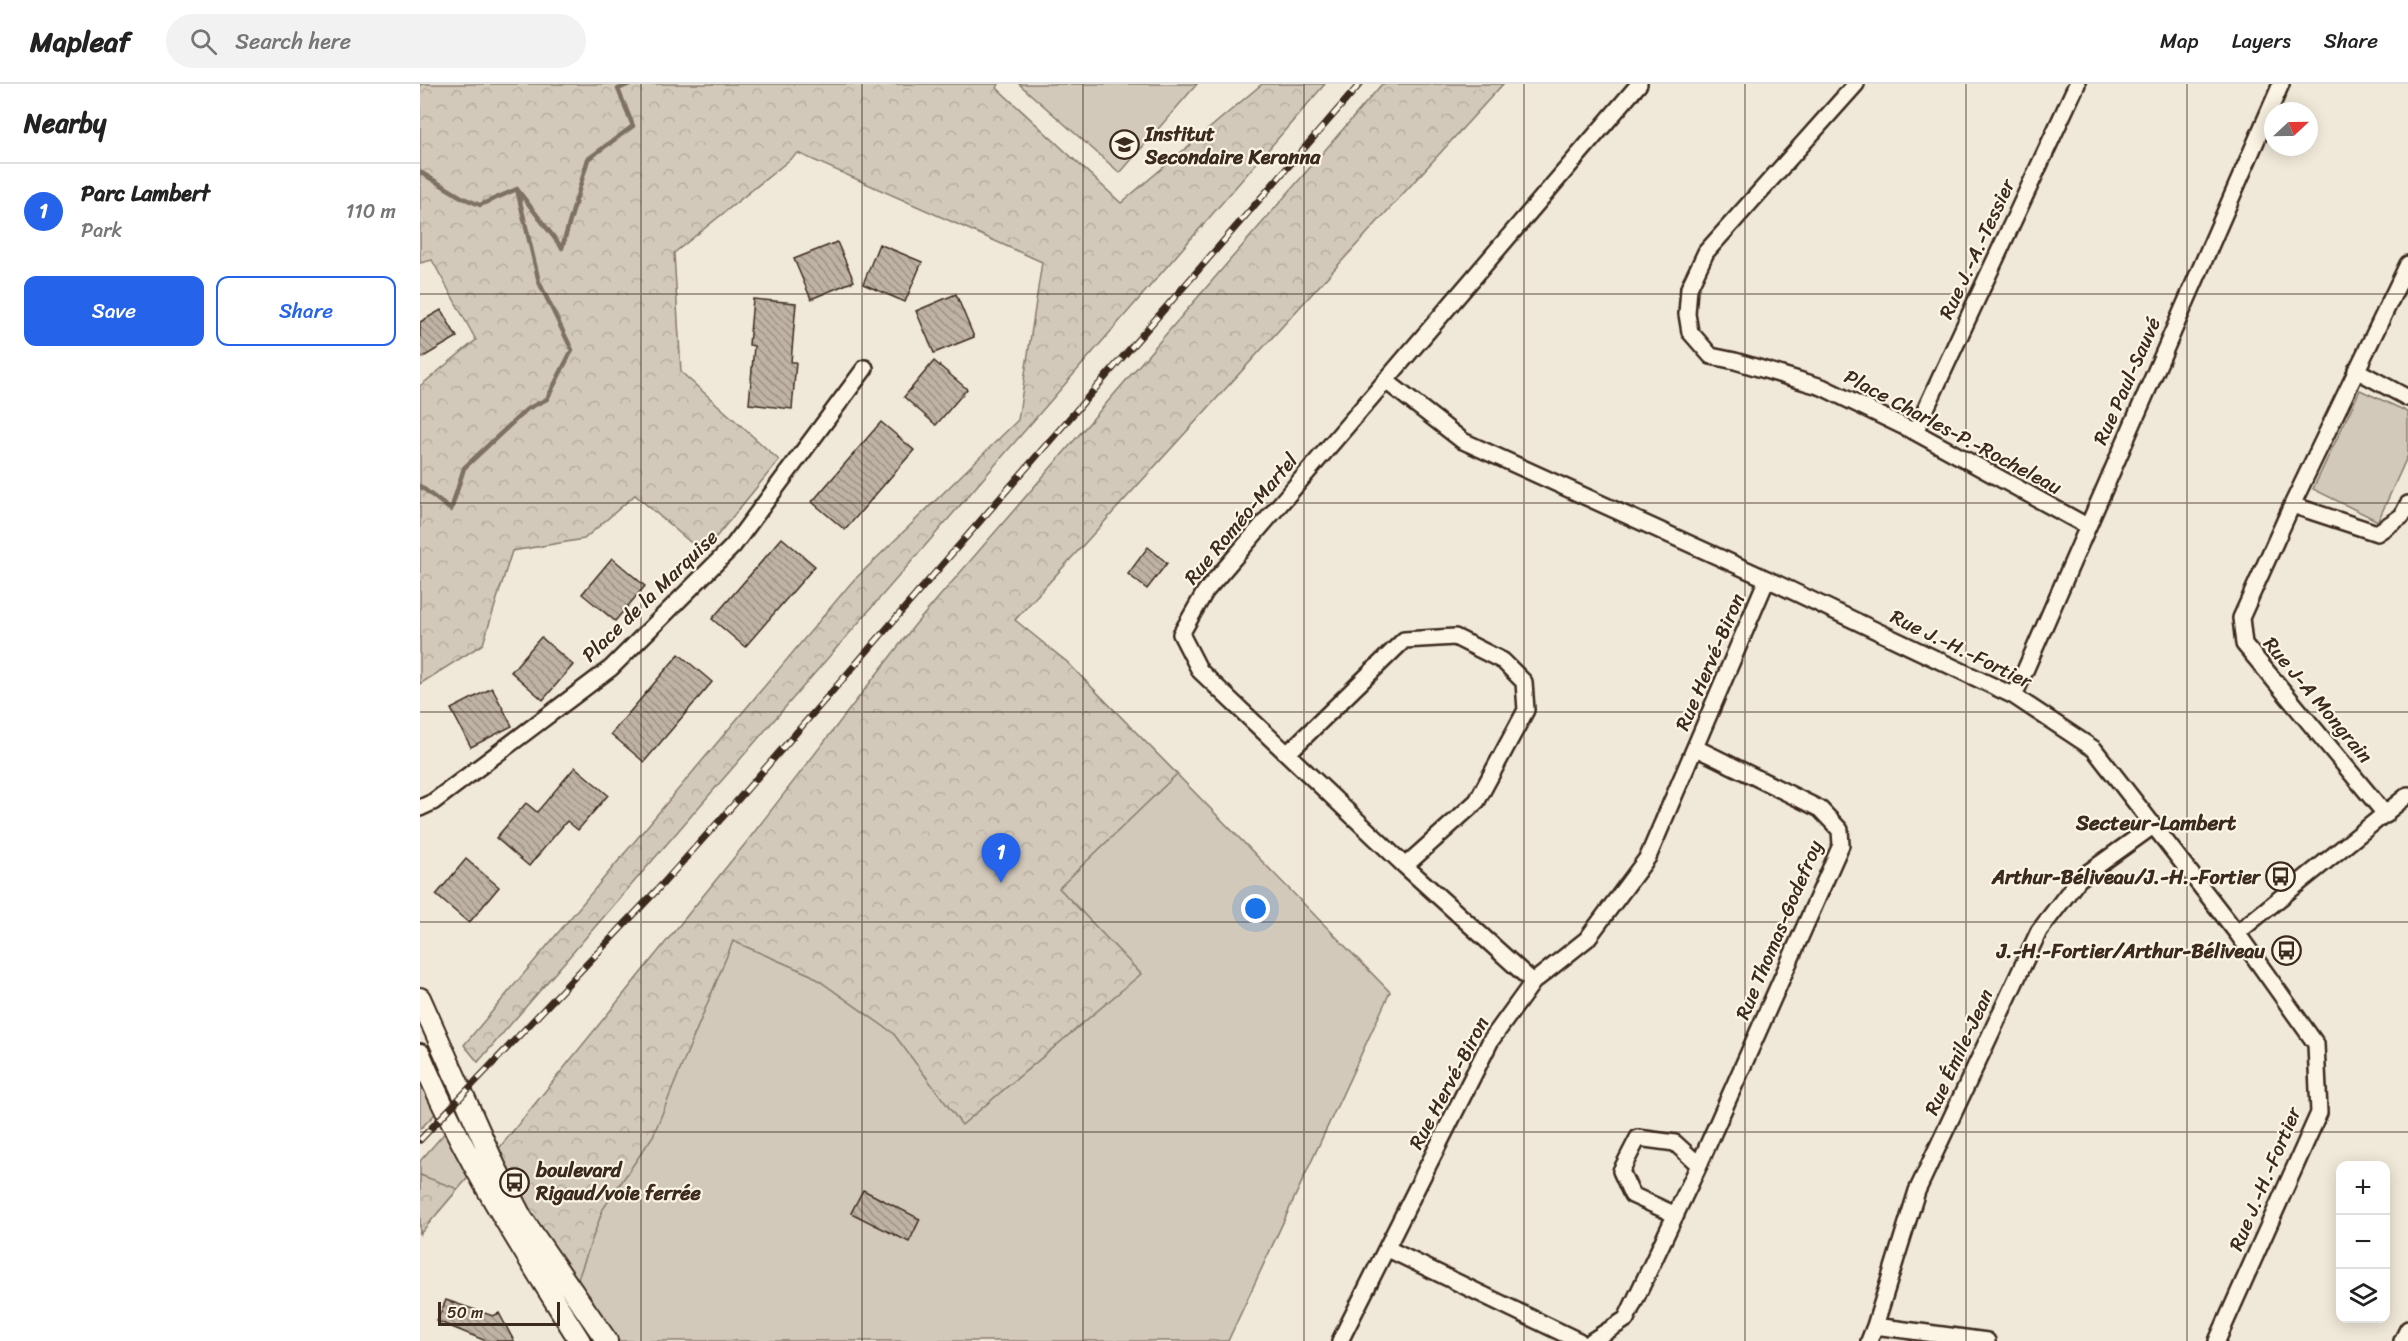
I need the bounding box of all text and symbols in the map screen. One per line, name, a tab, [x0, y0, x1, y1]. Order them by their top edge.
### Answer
search box	[166, 14, 586, 68]
text: Mapleaf	[30, 17, 130, 66]
text: Search here	[235, 22, 351, 61]
text: Map	[2160, 22, 2199, 60]
text: Layers	[2232, 22, 2291, 60]
text: Share	[2324, 22, 2378, 60]
icon: search	[187, 25, 220, 58]
text: Nearby	[24, 100, 106, 146]
north arrow	[2264, 102, 2318, 156]
place label: Institut Secondaire Keranna	[1144, 117, 1321, 175]
school or university icon: Institut Secondaire Keranna	[1108, 129, 1140, 161]
street label: Rue J.-A.-Tessier	[1929, 172, 2025, 325]
text: Parc Lambert	[81, 174, 210, 213]
text: 1	[39, 194, 48, 229]
text: 110 m	[346, 194, 396, 229]
text: Park	[81, 213, 122, 248]
button: Save	[24, 276, 204, 346]
button: Share	[216, 276, 396, 346]
street label: Rue Paul-Sauvé	[2083, 311, 2171, 451]
street label: Place Charles-P.-Rocheleau	[1838, 360, 2069, 505]
street label: Rue Roméo-Martel	[1175, 444, 1308, 593]
street label: Place de la Marquise	[573, 521, 727, 671]
street label: Rue Hervé-Biron	[1665, 587, 1755, 736]
street label: Rue J.-H.-Fortier	[1884, 600, 2039, 699]
street label: Rue J-A Mongrain	[2254, 629, 2382, 772]
district label: Secteur-Lambert	[2075, 804, 2237, 842]
pin: 1	[982, 834, 1020, 883]
street label: Rue Thomas-Godefroy	[1725, 834, 1833, 1025]
place label: Arthur-Béliveau/J.-H.-Fortier	[1991, 860, 2262, 895]
bus stop icon: Arthur-Béliveau/J.-H.-Fortier	[2265, 861, 2297, 893]
your location	[1241, 894, 1270, 923]
place label: J.-H.-Fortier/Arthur-Béliveau	[1996, 934, 2265, 969]
bus stop icon: J.-H.-Fortier/Arthur-Béliveau	[2270, 935, 2302, 967]
street label: Rue Émile-Jean	[1914, 983, 2004, 1121]
street label: Rue Hervé-Biron	[1399, 1010, 1499, 1156]
street label: Rue J.-H.-Fortier	[2219, 1101, 2311, 1257]
place label: boulevard Rigaud/voie ferrée	[535, 1153, 701, 1211]
map controls	[2336, 1161, 2390, 1323]
button: +	[2336, 1161, 2390, 1215]
bus stop icon: boulevard Rigaud/voie ferrée	[499, 1166, 531, 1198]
button: −	[2336, 1215, 2390, 1269]
button: layers	[2336, 1269, 2390, 1323]
text: 50 m	[447, 1298, 483, 1327]
scale bar	[438, 1299, 560, 1326]

